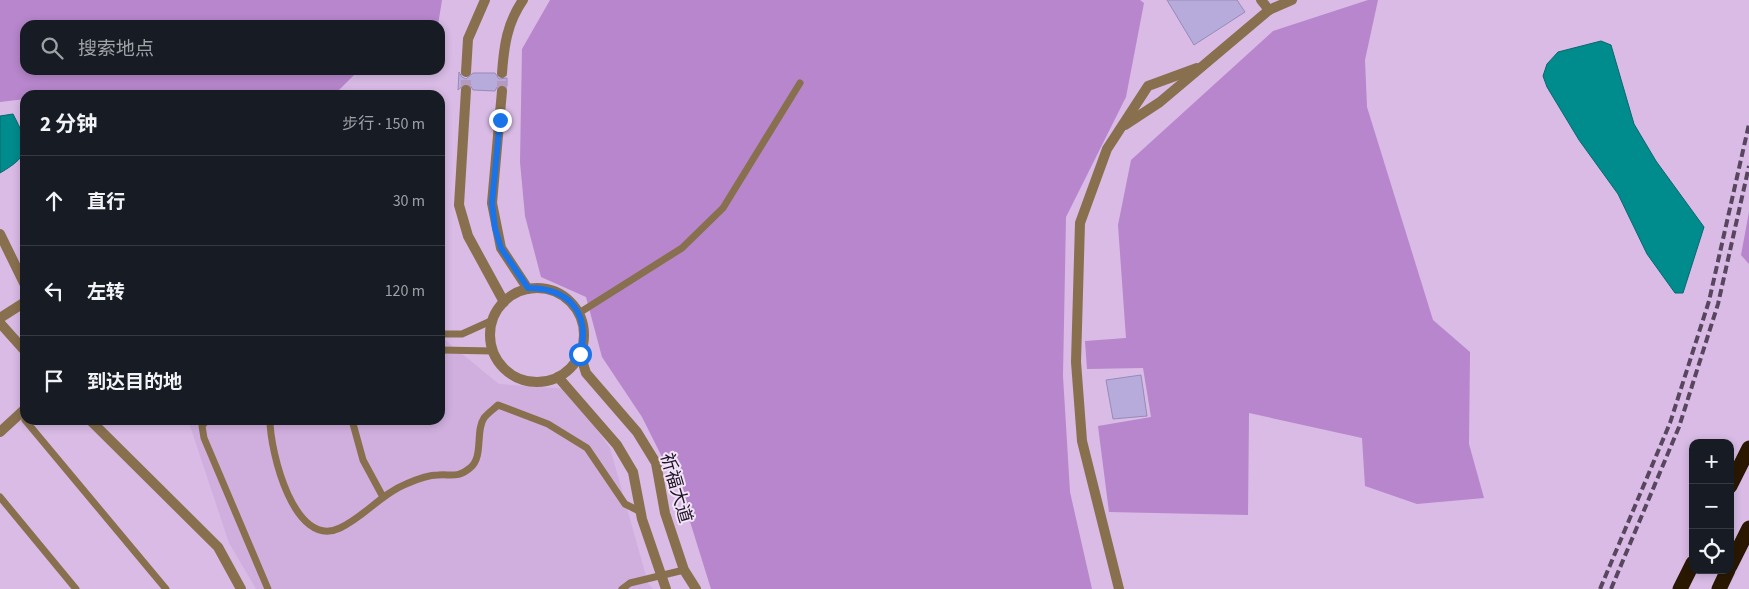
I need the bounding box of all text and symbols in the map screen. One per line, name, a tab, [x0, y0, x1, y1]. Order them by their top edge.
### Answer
search box	[20, 20, 445, 75]
icon: search	[38, 34, 66, 62]
text: 搜索地点	[78, 36, 154, 63]
text: 2 分钟	[40, 109, 97, 139]
route end	[489, 109, 512, 132]
text: 步行 · 150 m	[342, 113, 425, 135]
icon: ahead	[40, 187, 68, 215]
text: 直行	[87, 189, 125, 216]
text: 30 m	[393, 190, 425, 212]
icon: left	[40, 277, 68, 305]
text: 左转	[87, 279, 125, 306]
text: 120 m	[385, 280, 425, 302]
route start	[569, 343, 592, 366]
icon: arrive	[40, 367, 68, 395]
text: 到达目的地	[87, 369, 182, 396]
map controls	[1689, 439, 1734, 574]
button: +	[1689, 439, 1734, 484]
street label: 祈福大道	[654, 450, 698, 526]
button: −	[1689, 484, 1734, 529]
button: locate	[1689, 529, 1734, 574]

